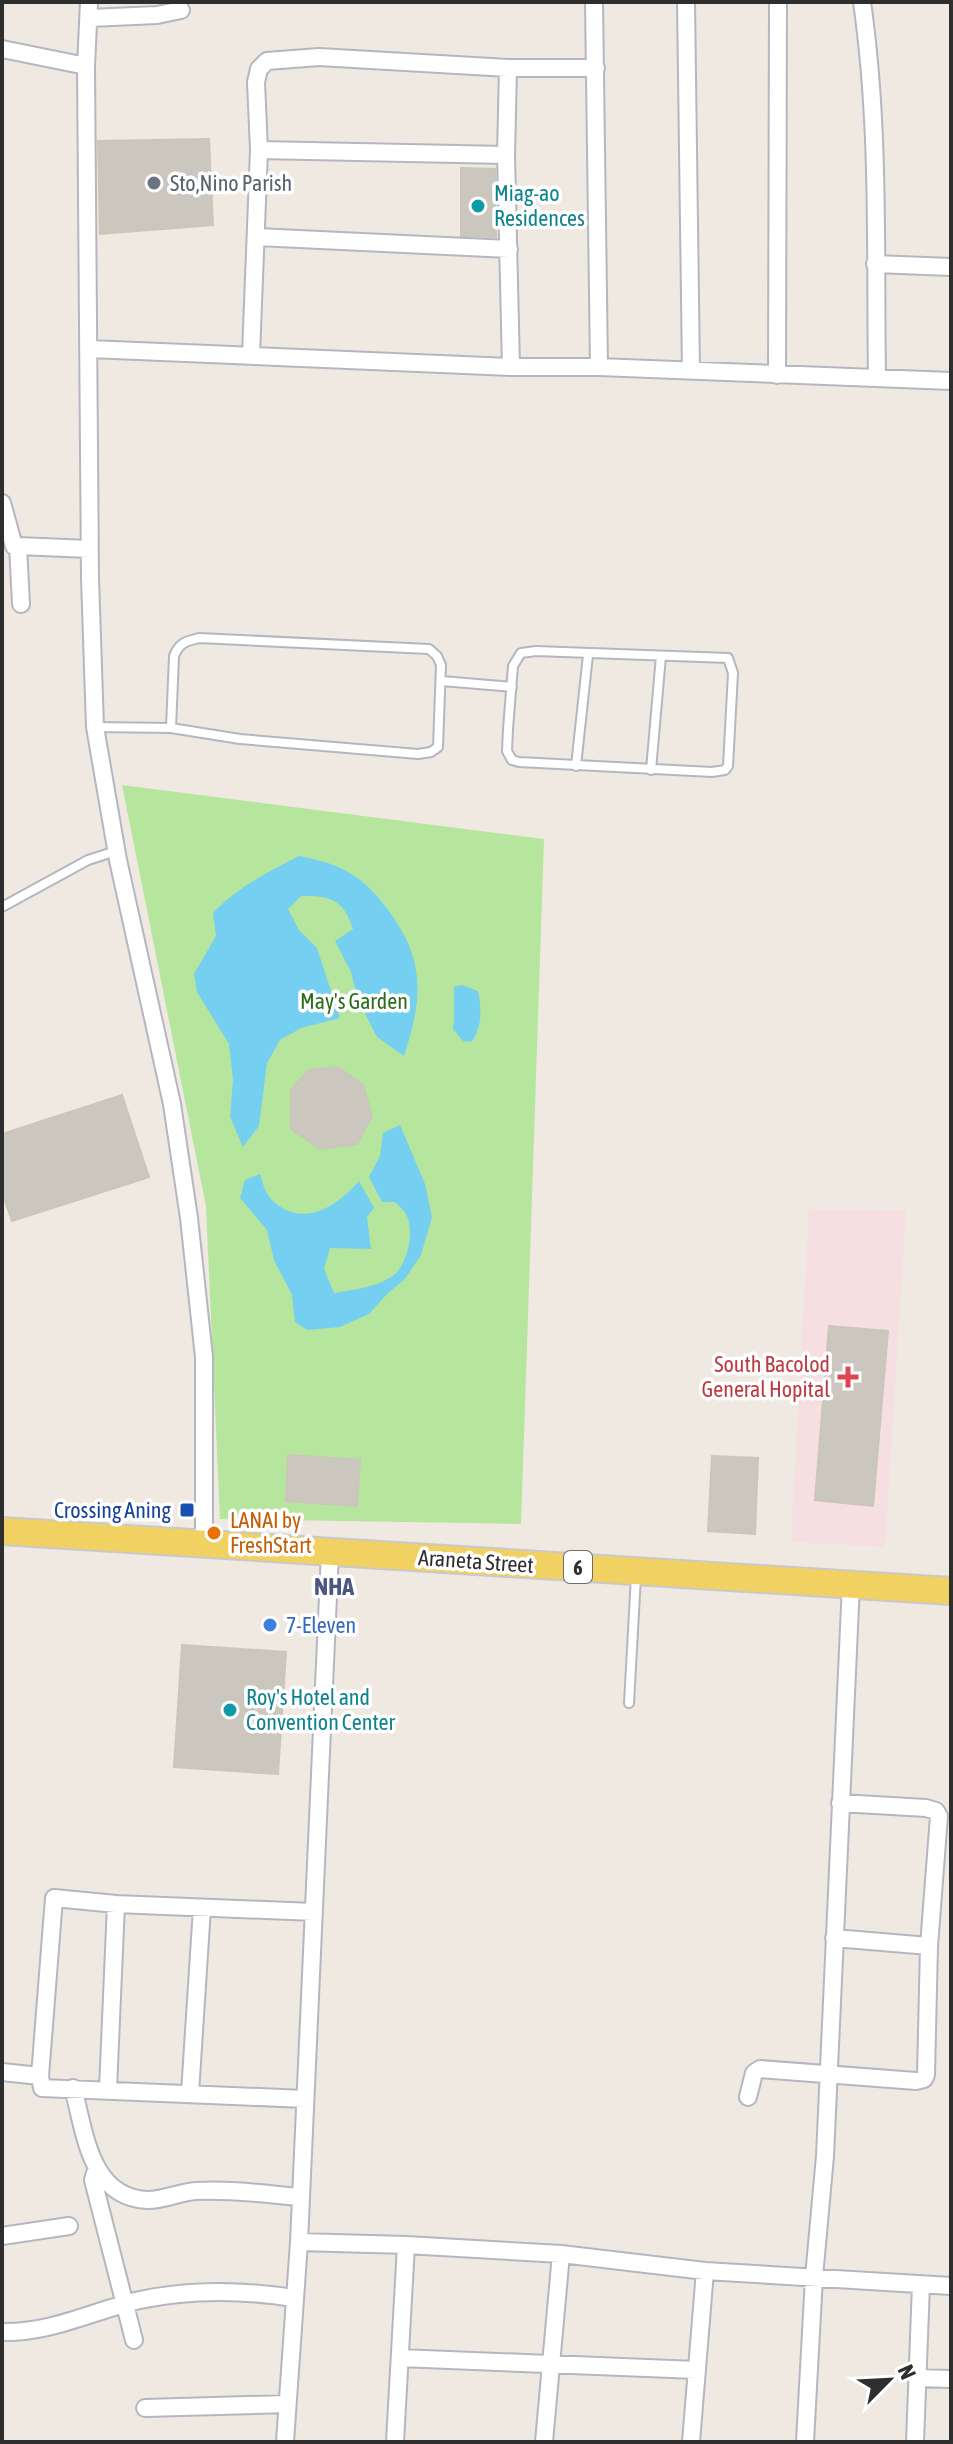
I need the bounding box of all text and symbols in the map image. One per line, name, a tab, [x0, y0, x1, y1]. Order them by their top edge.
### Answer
place label: Sto,Nino Parish	[170, 170, 292, 196]
marker: Sto,Nino Parish	[145, 174, 163, 192]
place label: Miag-ao Residences	[494, 180, 585, 231]
marker: Miag-ao Residences	[469, 197, 487, 215]
park label: May's Garden	[300, 988, 408, 1014]
place label: South Bacolod General Hopital	[702, 1351, 830, 1402]
marker: South Bacolod General Hopital	[837, 1366, 859, 1388]
place label: Crossing Aning	[54, 1497, 172, 1523]
marker: Crossing Aning	[178, 1501, 196, 1519]
place label: LANAI by FreshStart	[230, 1507, 312, 1558]
marker: LANAI by FreshStart	[205, 1524, 223, 1542]
street label: Araneta Street	[417, 1544, 535, 1578]
road number: 6	[564, 1551, 592, 1583]
district label: NHA	[314, 1573, 354, 1600]
place label: 7-Eleven	[286, 1612, 356, 1638]
marker: 7-Eleven	[261, 1616, 279, 1634]
place label: Roy's Hotel and Convention Center	[246, 1684, 395, 1735]
marker: Roy's Hotel and Convention Center	[221, 1701, 239, 1719]
north arrow	[849, 2340, 929, 2420]
text: N	[893, 2361, 922, 2383]

